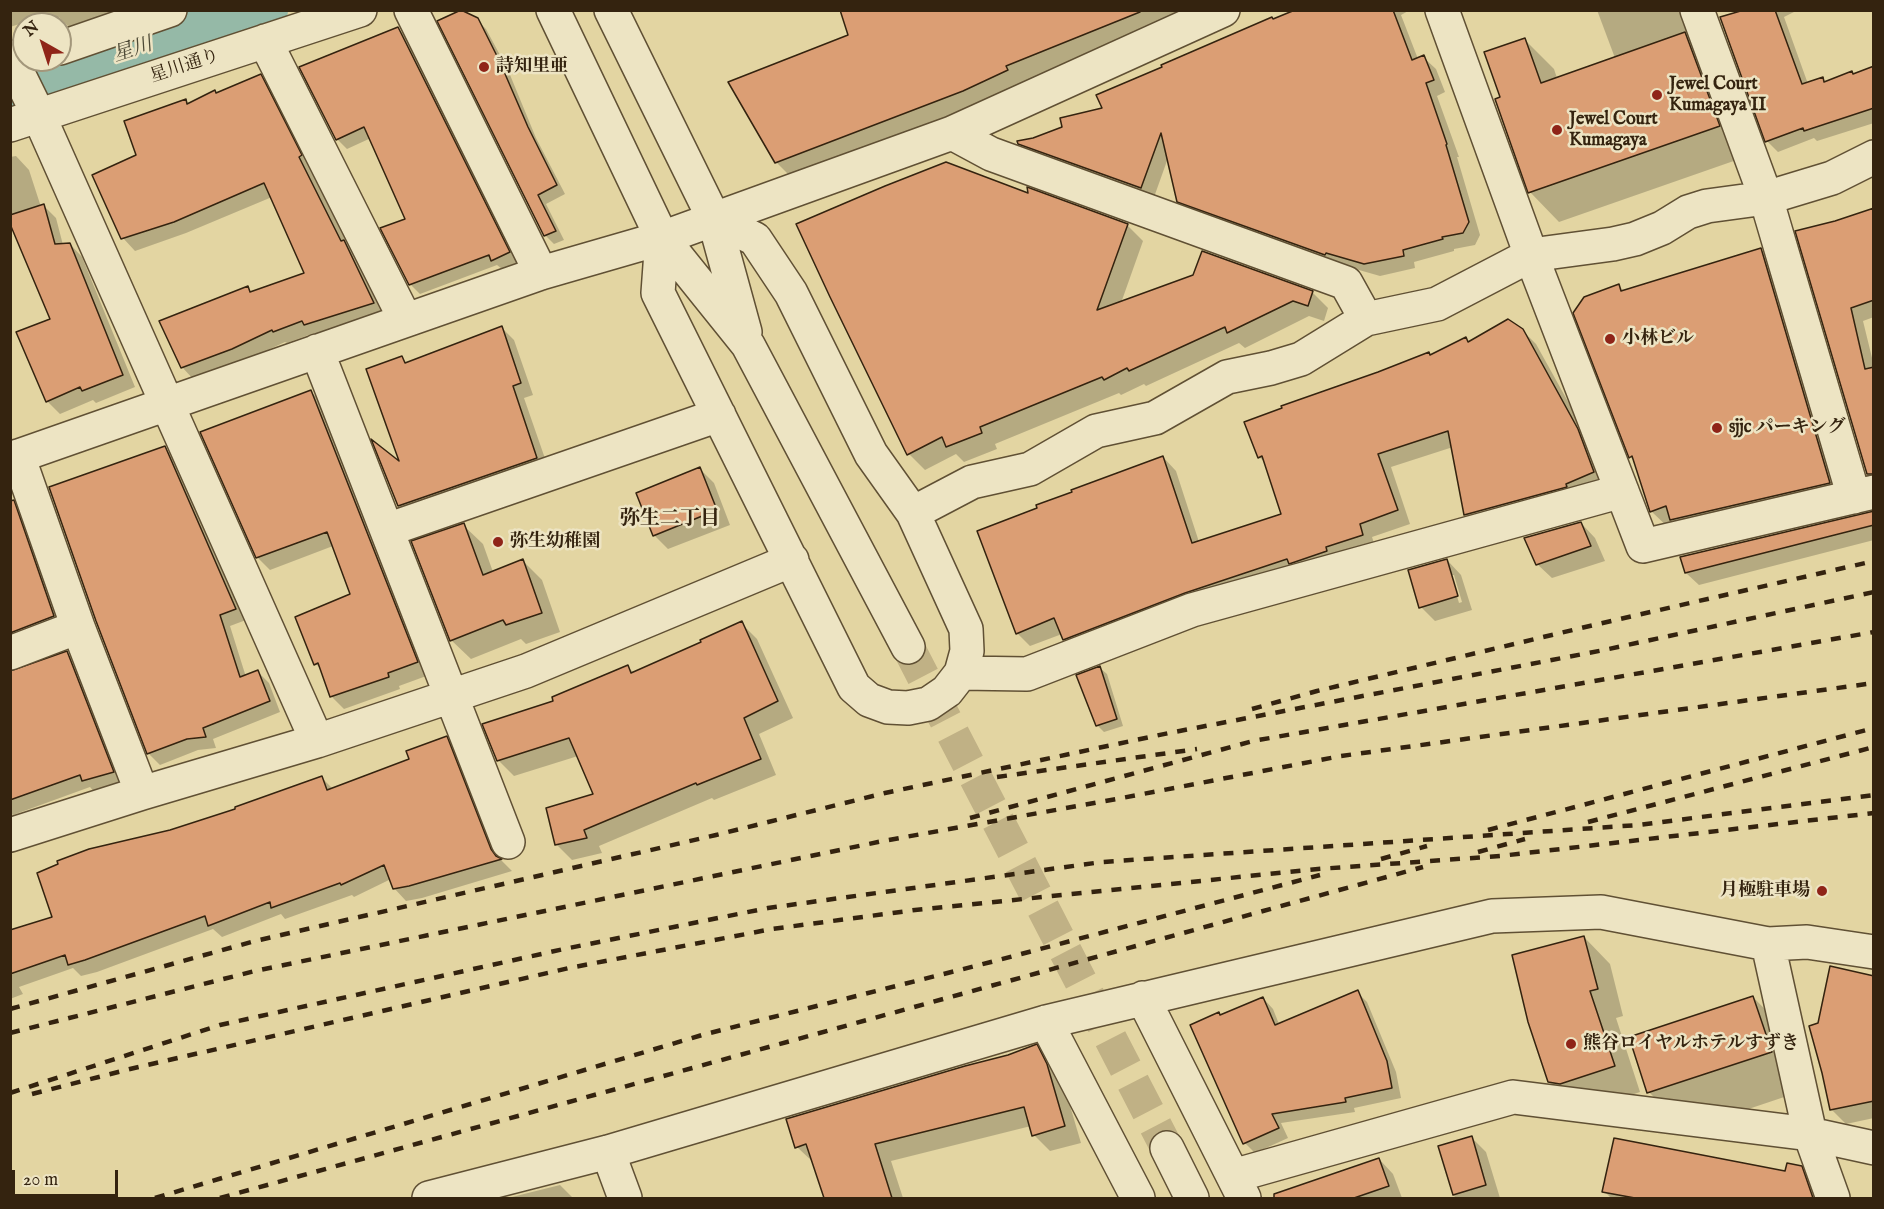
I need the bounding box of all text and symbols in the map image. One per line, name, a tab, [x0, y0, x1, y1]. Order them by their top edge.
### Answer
north arrow	[12, 12, 72, 72]
text: N	[20, 17, 44, 42]
water label: 星川	[110, 33, 156, 69]
street label: 星川通り	[147, 46, 223, 88]
place label: 詩知里亜	[496, 56, 568, 78]
marker: 詩知里亜	[477, 60, 491, 74]
place label: Jewel Court Kumagaya II	[1669, 74, 1766, 116]
marker: Jewel Court Kumagaya II	[1650, 88, 1664, 102]
place label: Jewel Court Kumagaya	[1569, 109, 1658, 152]
marker: Jewel Court Kumagaya	[1550, 123, 1564, 137]
place label: 小林ビル	[1622, 328, 1694, 350]
marker: 小林ビル	[1603, 332, 1617, 346]
place label: sjjc パーキング	[1729, 417, 1846, 439]
marker: sjjc パーキング	[1710, 421, 1724, 435]
district label: 弥生二丁目	[620, 508, 720, 532]
place label: 弥生幼稚園	[510, 531, 600, 553]
marker: 弥生幼稚園	[491, 535, 505, 549]
place label: 月極駐車場	[1720, 880, 1810, 902]
marker: 月極駐車場	[1815, 884, 1829, 898]
place label: 熊谷ロイヤルホテルすずき	[1583, 1033, 1799, 1055]
marker: 熊谷ロイヤルホテルすずき	[1564, 1037, 1578, 1051]
scale bar	[15, 1158, 122, 1196]
text: 20 m	[23, 1169, 58, 1192]

